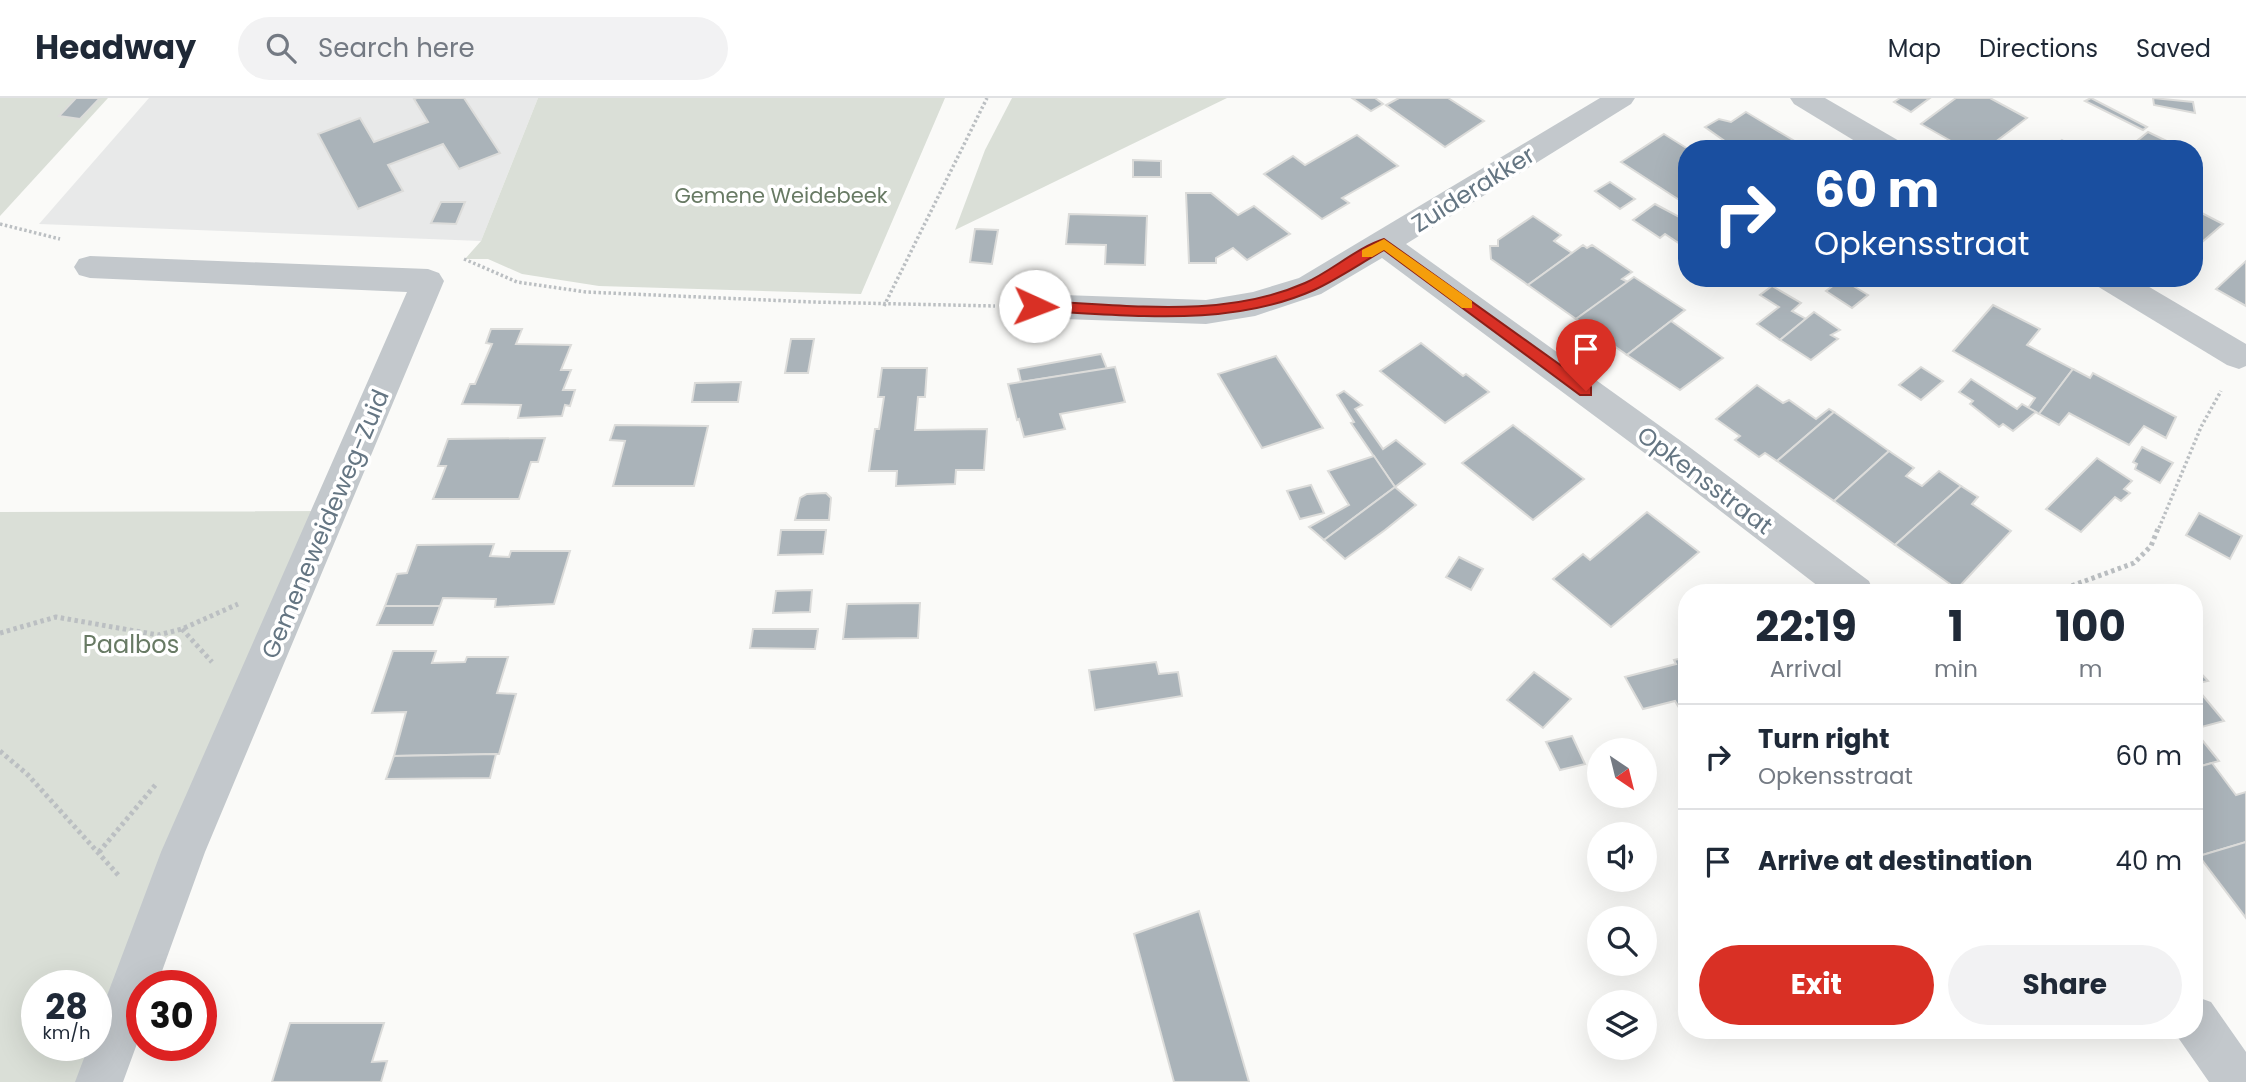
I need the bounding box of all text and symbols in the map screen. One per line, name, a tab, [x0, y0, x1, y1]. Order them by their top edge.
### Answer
search box	[238, 17, 728, 80]
text: Headway	[35, 24, 196, 71]
icon: search	[262, 29, 300, 67]
text: Search here	[318, 30, 475, 66]
text: Map	[1888, 32, 1941, 65]
text: Directions	[1979, 32, 2098, 65]
text: Saved	[2136, 32, 2211, 65]
street label: Zuiderakker	[1405, 138, 1541, 240]
text: 60 m	[1814, 156, 1939, 224]
icon: right	[1699, 168, 1790, 259]
park label: Gemene Weidebeek	[674, 181, 888, 210]
text: Opkensstraat	[1814, 221, 2030, 266]
position arrow	[998, 269, 1072, 343]
pin	[1556, 319, 1616, 391]
icon: arrive	[1567, 330, 1605, 368]
street label: Gemeneweideweg-Zuid	[253, 384, 397, 664]
street label: Opkensstraat	[1631, 418, 1779, 542]
text: 22:19	[1755, 597, 1857, 656]
text: 1	[1948, 597, 1964, 656]
text: 100	[2055, 597, 2126, 656]
park label: Paalbos	[83, 628, 179, 661]
text: Arrival	[1770, 653, 1842, 685]
text: min	[1934, 653, 1978, 685]
text: m	[2079, 653, 2102, 685]
text: Turn right	[1758, 721, 1890, 757]
north arrow	[1587, 738, 1657, 808]
map controls	[1587, 738, 1657, 1060]
icon: right	[1699, 738, 1737, 776]
text: 60 m	[2115, 738, 2182, 774]
text: Opkensstraat	[1758, 760, 1913, 792]
button: sound	[1587, 822, 1657, 892]
icon: arrive	[1699, 843, 1737, 881]
text: Arrive at destination	[1758, 843, 2033, 879]
text: 40 m	[2116, 843, 2182, 879]
button: search	[1587, 906, 1657, 976]
button: Exit	[1699, 945, 1934, 1025]
button: Share	[1948, 945, 2182, 1025]
speed limit sign: 30	[126, 970, 217, 1061]
text: 28	[45, 982, 88, 1031]
button: layers	[1587, 990, 1657, 1060]
text: km/h	[43, 1020, 90, 1045]

